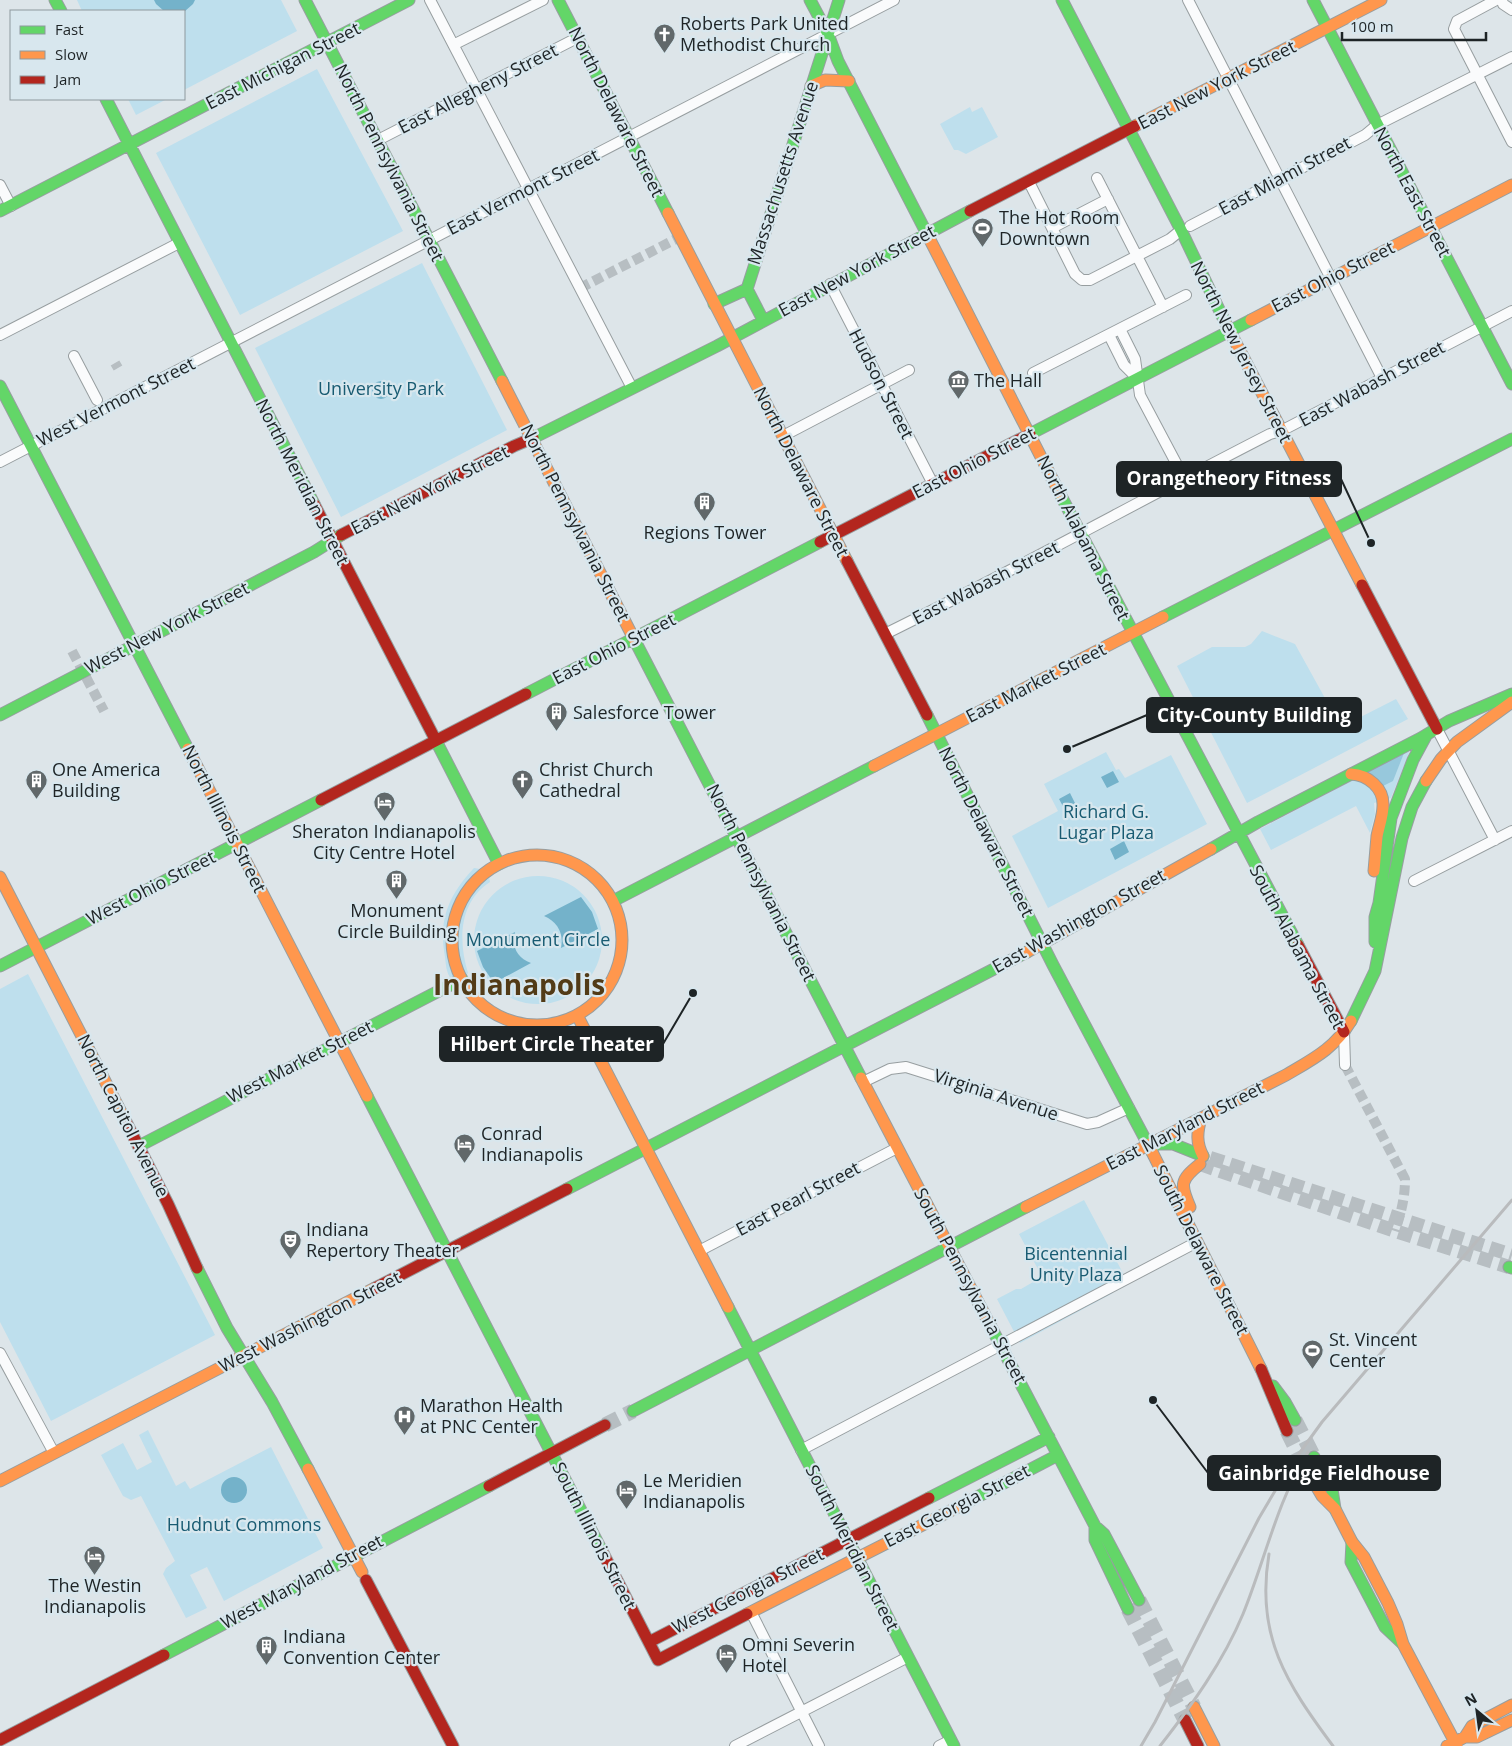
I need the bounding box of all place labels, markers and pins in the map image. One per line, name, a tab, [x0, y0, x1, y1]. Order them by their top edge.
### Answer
place label: Roberts Park United Methodist Church	[680, 11, 849, 56]
church icon: Roberts Park United Methodist Church	[652, 22, 676, 53]
place label: The Hot Room Downtown	[999, 205, 1119, 250]
sports icon: The Hot Room Downtown	[971, 216, 995, 247]
place label: The Hall	[974, 368, 1042, 392]
museum icon: The Hall	[946, 369, 970, 400]
callout: Orangetheory Fitness	[1117, 462, 1341, 496]
building icon: Regions Tower	[693, 491, 717, 522]
place label: Regions Tower	[644, 520, 767, 544]
callout: City-County Building	[1147, 698, 1361, 732]
place label: Salesforce Tower	[573, 700, 717, 724]
building icon: Salesforce Tower	[545, 701, 569, 732]
place label: One America Building	[52, 757, 161, 802]
place label: Christ Church Cathedral	[539, 757, 653, 802]
building icon: One America Building	[24, 768, 48, 799]
church icon: Christ Church Cathedral	[511, 768, 535, 799]
hotel icon: Sheraton Indianapolis City Centre Hotel	[372, 790, 396, 821]
place label: Sheraton Indianapolis City Centre Hotel	[292, 819, 476, 864]
building icon: Monument Circle Building	[385, 869, 409, 900]
place label: Monument Circle Building	[337, 898, 457, 943]
callout: Hilbert Circle Theater	[440, 1027, 663, 1061]
place label: Conrad Indianapolis	[481, 1121, 583, 1166]
hotel icon: Conrad Indianapolis	[453, 1132, 477, 1163]
place label: Indiana Repertory Theater	[306, 1217, 460, 1262]
theatre icon: Indiana Repertory Theater	[278, 1228, 302, 1259]
place label: St. Vincent Center	[1329, 1327, 1417, 1372]
sports icon: St. Vincent Center	[1301, 1338, 1325, 1369]
place label: Marathon Health at PNC Center	[420, 1393, 563, 1438]
hospital icon: Marathon Health at PNC Center	[392, 1404, 416, 1435]
callout: Gainbridge Fieldhouse	[1208, 1456, 1440, 1490]
place label: Le Meridien Indianapolis	[643, 1468, 745, 1513]
hotel icon: Le Meridien Indianapolis	[615, 1479, 639, 1510]
hotel icon: The Westin Indianapolis	[83, 1544, 107, 1575]
place label: The Westin Indianapolis	[44, 1573, 146, 1618]
place label: Indiana Convention Center	[283, 1624, 441, 1669]
place label: Omni Severin Hotel	[742, 1632, 855, 1677]
building icon: Indiana Convention Center	[255, 1635, 279, 1666]
hotel icon: Omni Severin Hotel	[714, 1643, 738, 1674]

